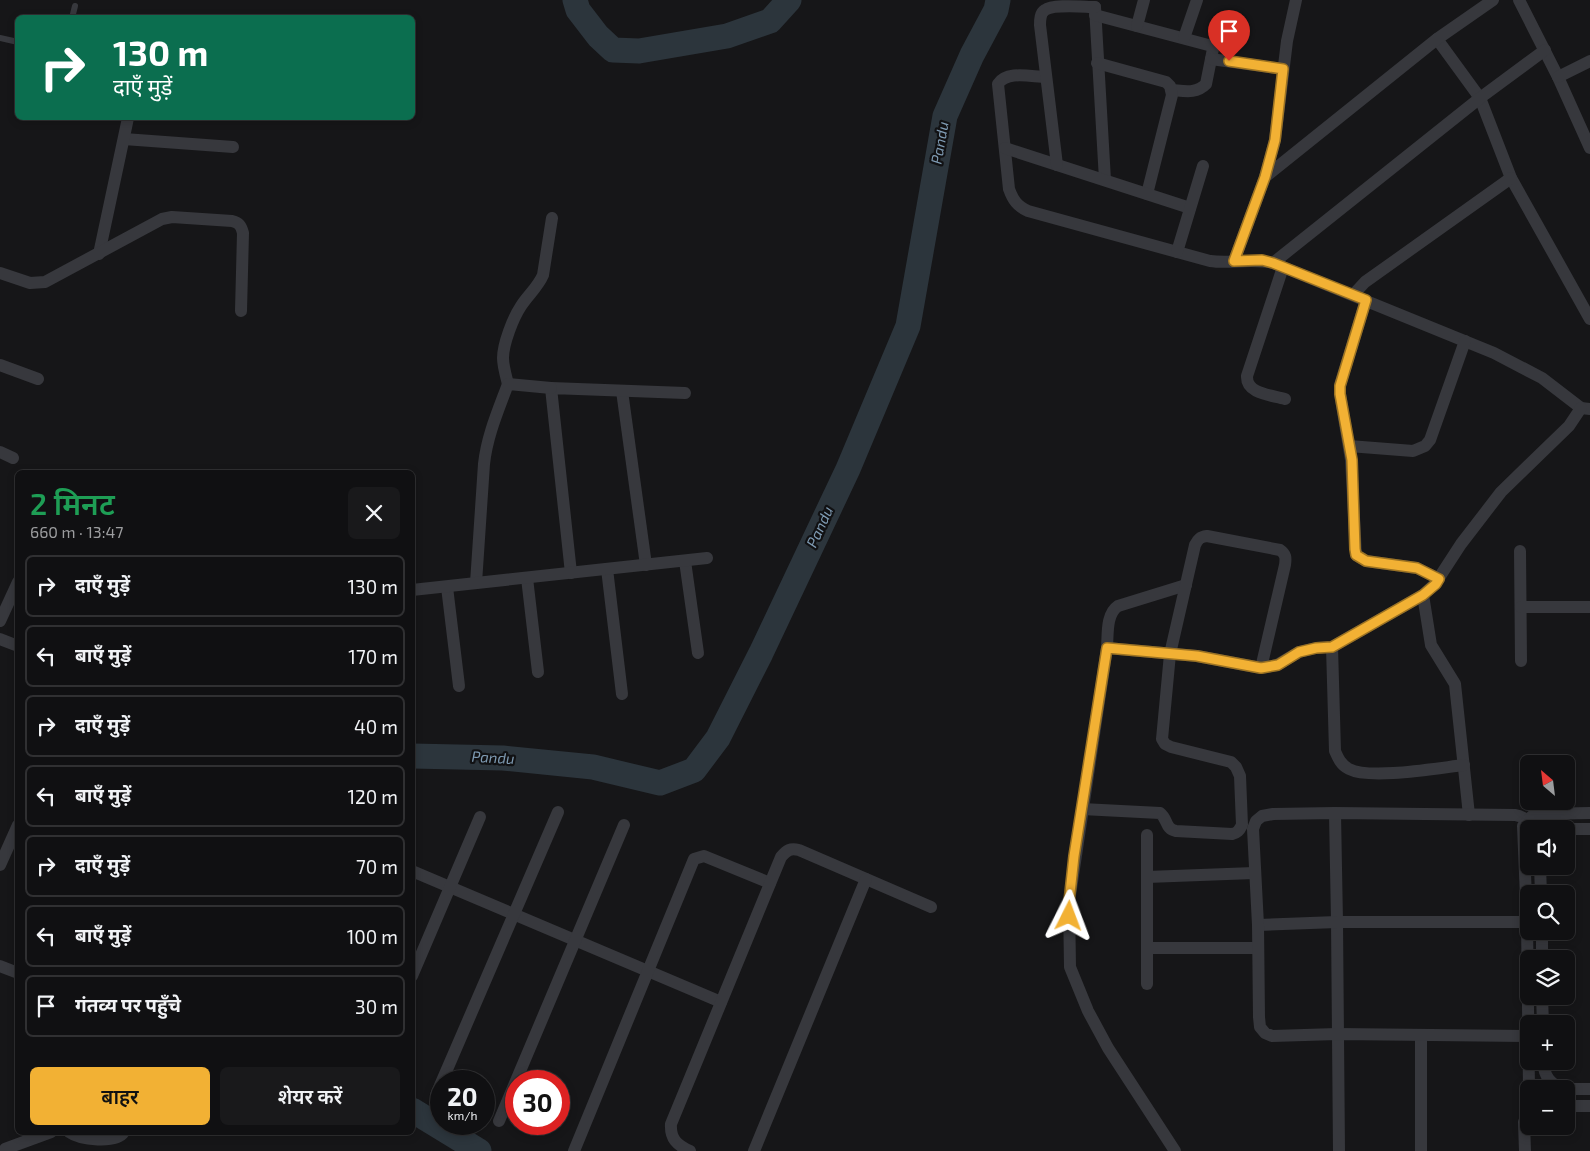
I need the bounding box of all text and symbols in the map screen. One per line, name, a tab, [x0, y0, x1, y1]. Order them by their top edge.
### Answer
pin	[1208, 10, 1250, 61]
icon: arrive	[1215, 17, 1243, 45]
text: 130 m	[113, 31, 208, 73]
icon: right	[30, 35, 95, 100]
text: दाएँ मुड़ें	[113, 73, 172, 99]
water label: Pandu	[926, 120, 952, 166]
text: 2 मिनट	[30, 485, 115, 521]
button: close	[348, 487, 400, 539]
water label: Pandu	[802, 503, 836, 550]
text: 660 m · 13:47	[30, 522, 124, 541]
icon: right	[32, 572, 60, 600]
text: दाएँ मुड़ें	[75, 573, 130, 596]
text: 130 m	[348, 575, 398, 598]
icon: left	[32, 642, 60, 670]
text: बाएँ मुड़ें	[75, 643, 131, 666]
text: 170 m	[348, 645, 398, 668]
icon: right	[32, 712, 60, 740]
text: दाएँ मुड़ें	[75, 713, 130, 736]
text: 40 m	[354, 715, 398, 738]
water label: Pandu	[471, 747, 515, 767]
north arrow	[1520, 755, 1575, 810]
map controls	[1520, 755, 1575, 1135]
icon: left	[32, 782, 60, 810]
text: बाएँ मुड़ें	[75, 783, 131, 806]
text: 120 m	[347, 785, 398, 808]
button: sound	[1520, 820, 1575, 875]
icon: right	[32, 852, 60, 880]
text: दाएँ मुड़ें	[75, 853, 130, 876]
text: 70 m	[356, 855, 398, 878]
button: search	[1520, 885, 1575, 940]
position arrow	[1042, 889, 1094, 941]
icon: left	[32, 922, 60, 950]
text: बाएँ मुड़ें	[75, 923, 131, 946]
text: 100 m	[347, 925, 398, 948]
button: layers	[1520, 950, 1575, 1005]
icon: arrive	[32, 992, 60, 1020]
text: गंतव्य पर पहुँचे	[75, 993, 181, 1016]
text: 30 m	[355, 995, 398, 1018]
button: +	[1520, 1015, 1575, 1070]
button: बाहर	[30, 1067, 210, 1125]
button: शेयर करें	[220, 1067, 400, 1125]
speed limit sign: 30	[505, 1070, 570, 1135]
button: −	[1520, 1080, 1575, 1135]
text: 20	[447, 1081, 478, 1111]
text: km/h	[448, 1108, 477, 1122]

